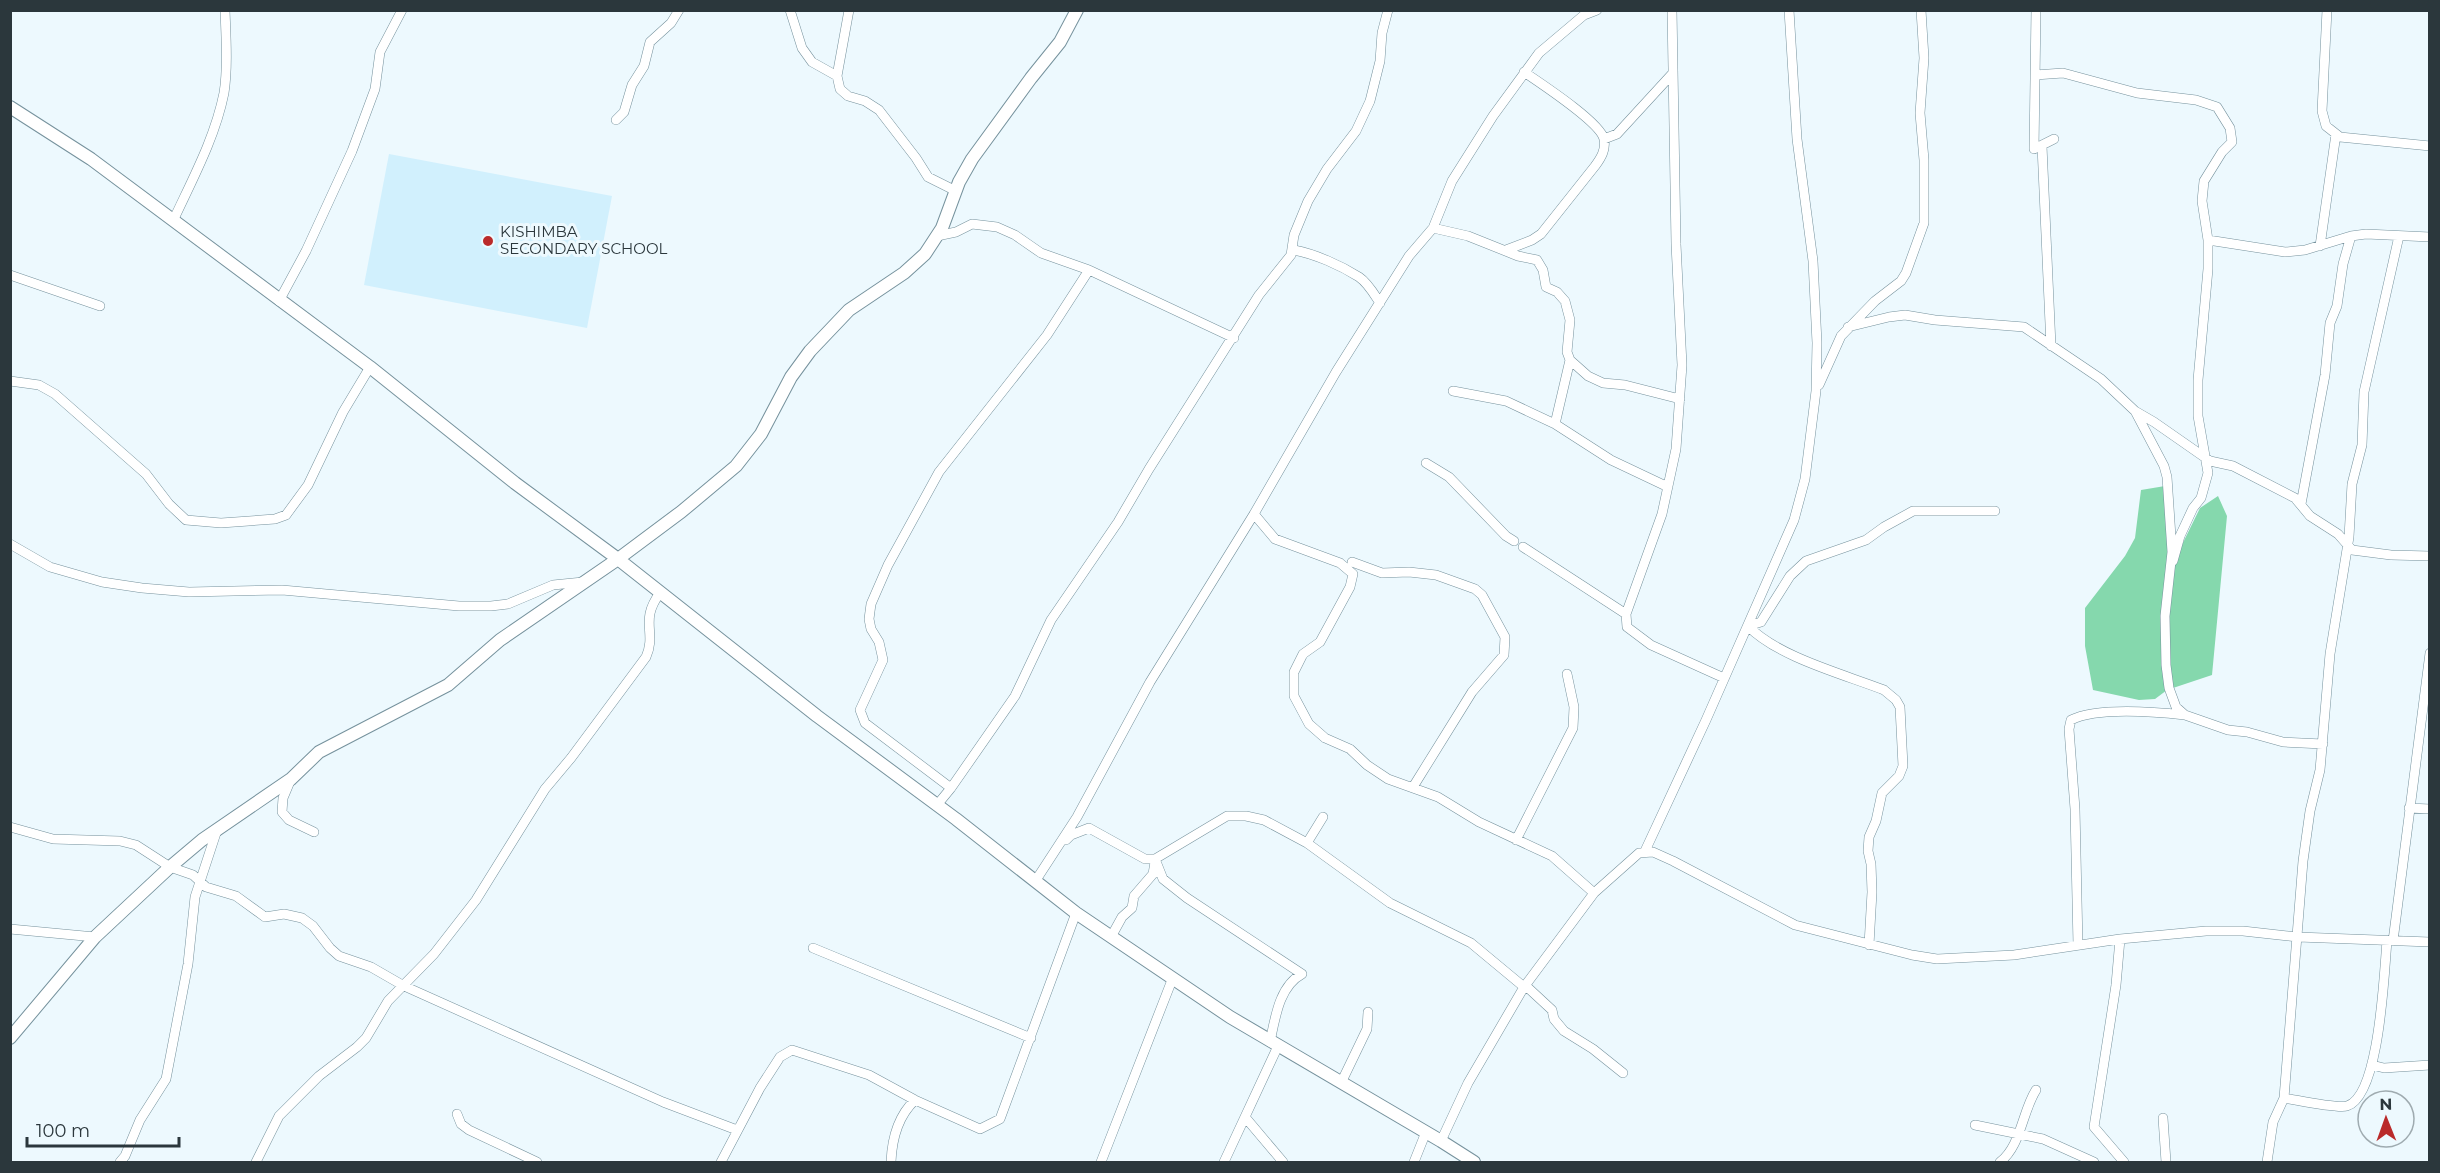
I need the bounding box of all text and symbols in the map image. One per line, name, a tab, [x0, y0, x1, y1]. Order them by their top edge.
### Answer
place label: KISHIMBA SECONDARY SCHOOL	[500, 222, 667, 258]
marker: KISHIMBA SECONDARY SCHOOL	[481, 234, 495, 248]
north arrow	[2356, 1089, 2416, 1149]
text: N	[2379, 1095, 2392, 1114]
scale bar	[27, 1110, 178, 1148]
text: 100 m	[36, 1120, 90, 1142]

